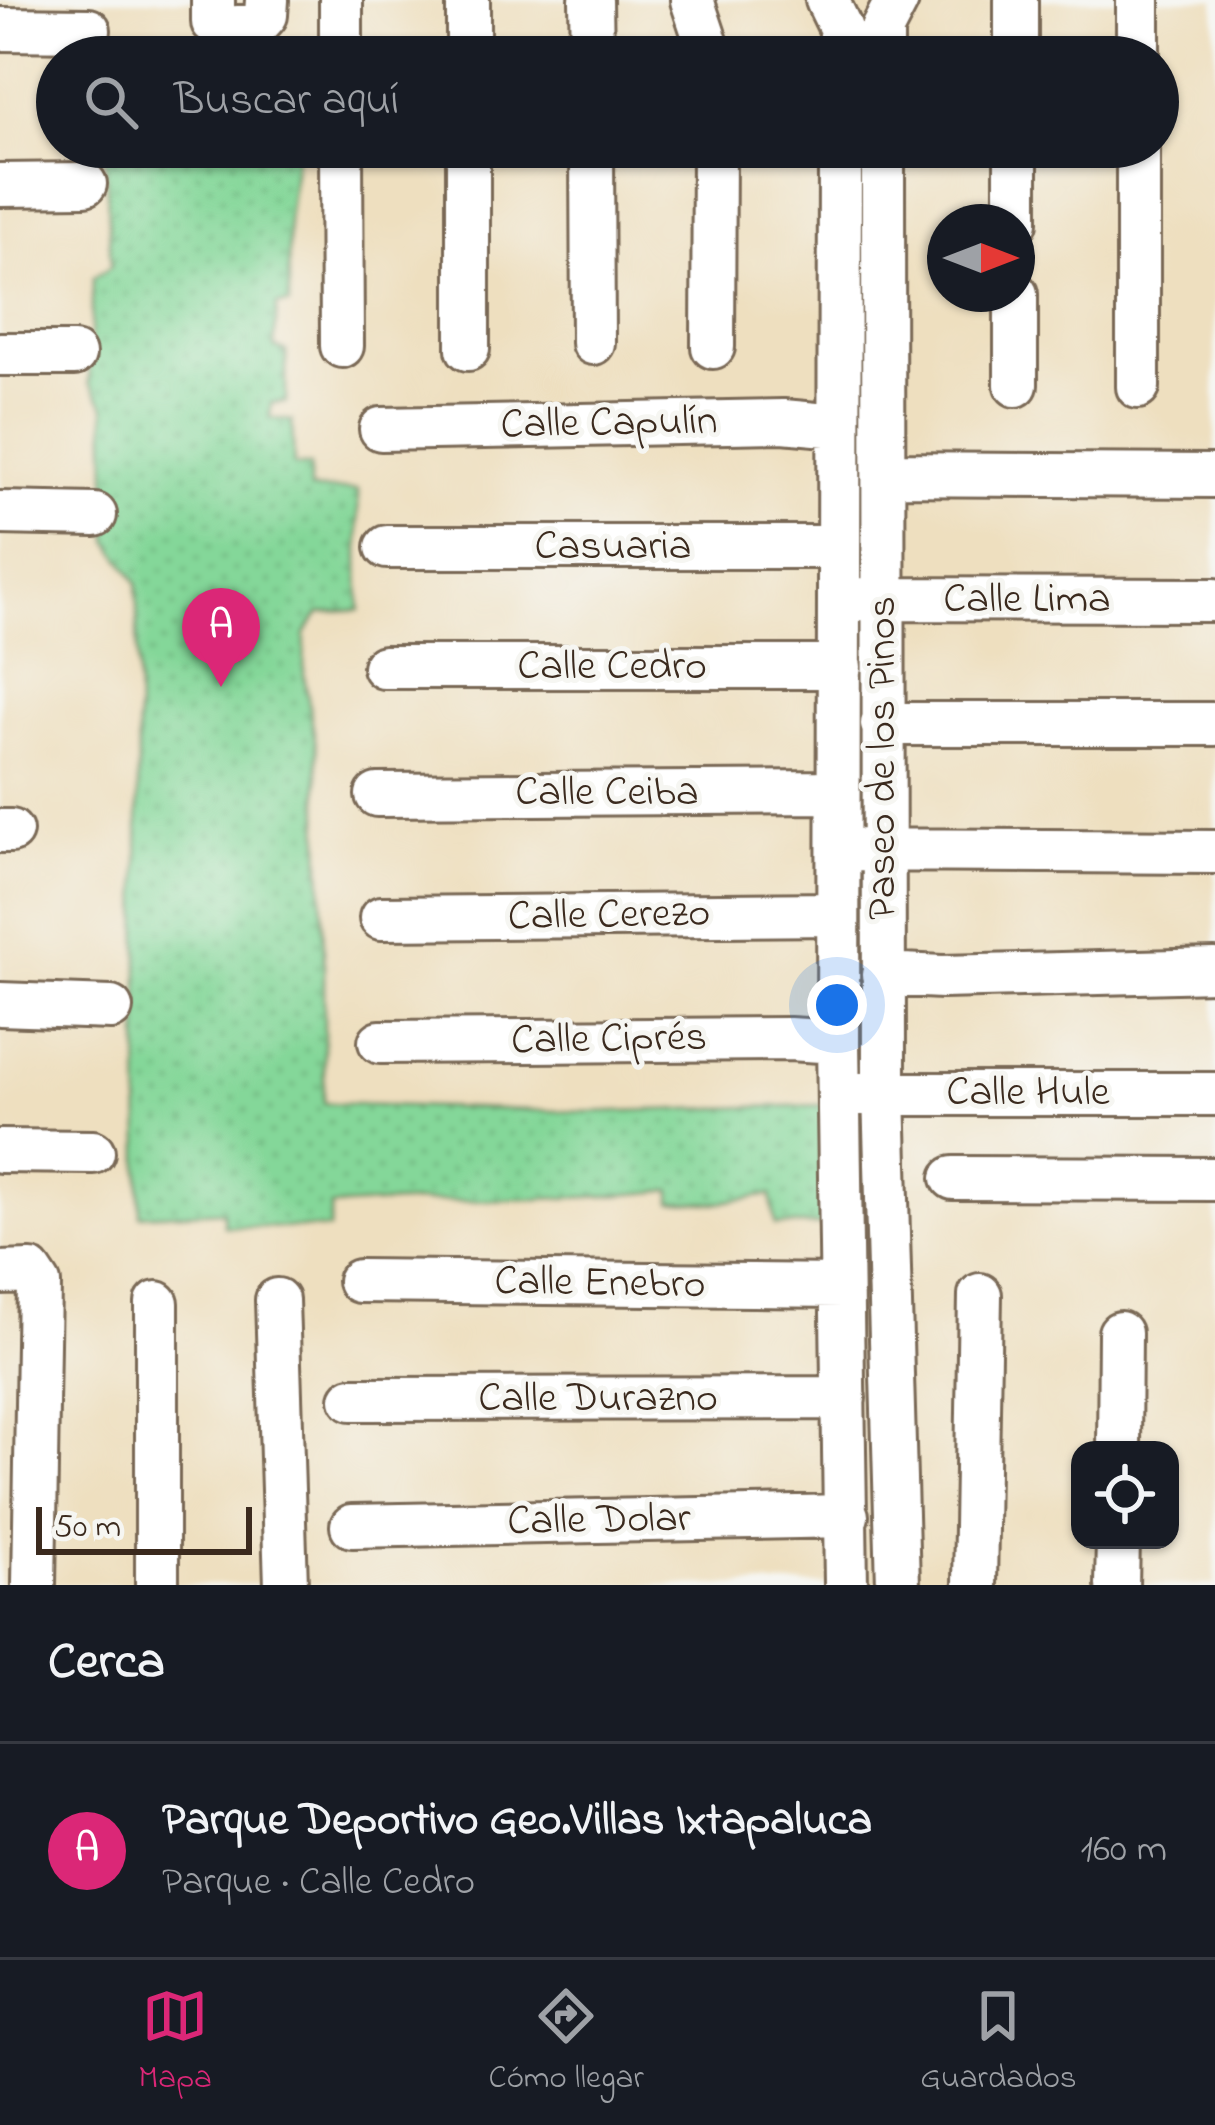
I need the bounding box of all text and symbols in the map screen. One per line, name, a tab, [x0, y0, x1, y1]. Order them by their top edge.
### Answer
search box	[36, 36, 1179, 168]
icon: search	[78, 69, 144, 135]
text: Buscar aquí	[174, 69, 399, 135]
north arrow	[927, 204, 1035, 312]
street label: Calle Capulín	[500, 392, 718, 456]
street label: Casuaria	[535, 517, 691, 578]
street label: Calle Lima	[943, 570, 1111, 631]
pin: A	[182, 588, 260, 687]
street label: Paseo de los Pinos	[853, 596, 914, 920]
street label: Calle Cedro	[517, 637, 707, 698]
street label: Calle Ceiba	[515, 763, 699, 824]
street label: Calle Cerezo	[507, 884, 711, 948]
your location	[807, 975, 867, 1035]
street label: Calle Ciprés	[511, 1008, 707, 1072]
street label: Calle Hule	[946, 1063, 1110, 1124]
street label: Calle Enebro	[494, 1252, 706, 1316]
street label: Calle Durazno	[478, 1369, 718, 1430]
map controls	[1071, 1441, 1179, 1549]
button: locate	[1071, 1441, 1179, 1549]
street label: Calle Dolar	[507, 1489, 692, 1553]
scale bar	[36, 1501, 252, 1554]
text: 50 m	[54, 1504, 121, 1552]
text: Cerca	[48, 1626, 165, 1701]
text: Parque Deportivo Geo.Villas Ixtapaluca	[162, 1789, 872, 1855]
text: A	[75, 1822, 99, 1879]
text: 160 m	[1081, 1822, 1167, 1879]
text: Parque · Calle Cedro	[162, 1855, 475, 1912]
tab: Mapa	[138, 1983, 212, 2103]
tab: Cómo llegar	[489, 1983, 644, 2103]
tab: Guardados	[920, 1983, 1077, 2103]

